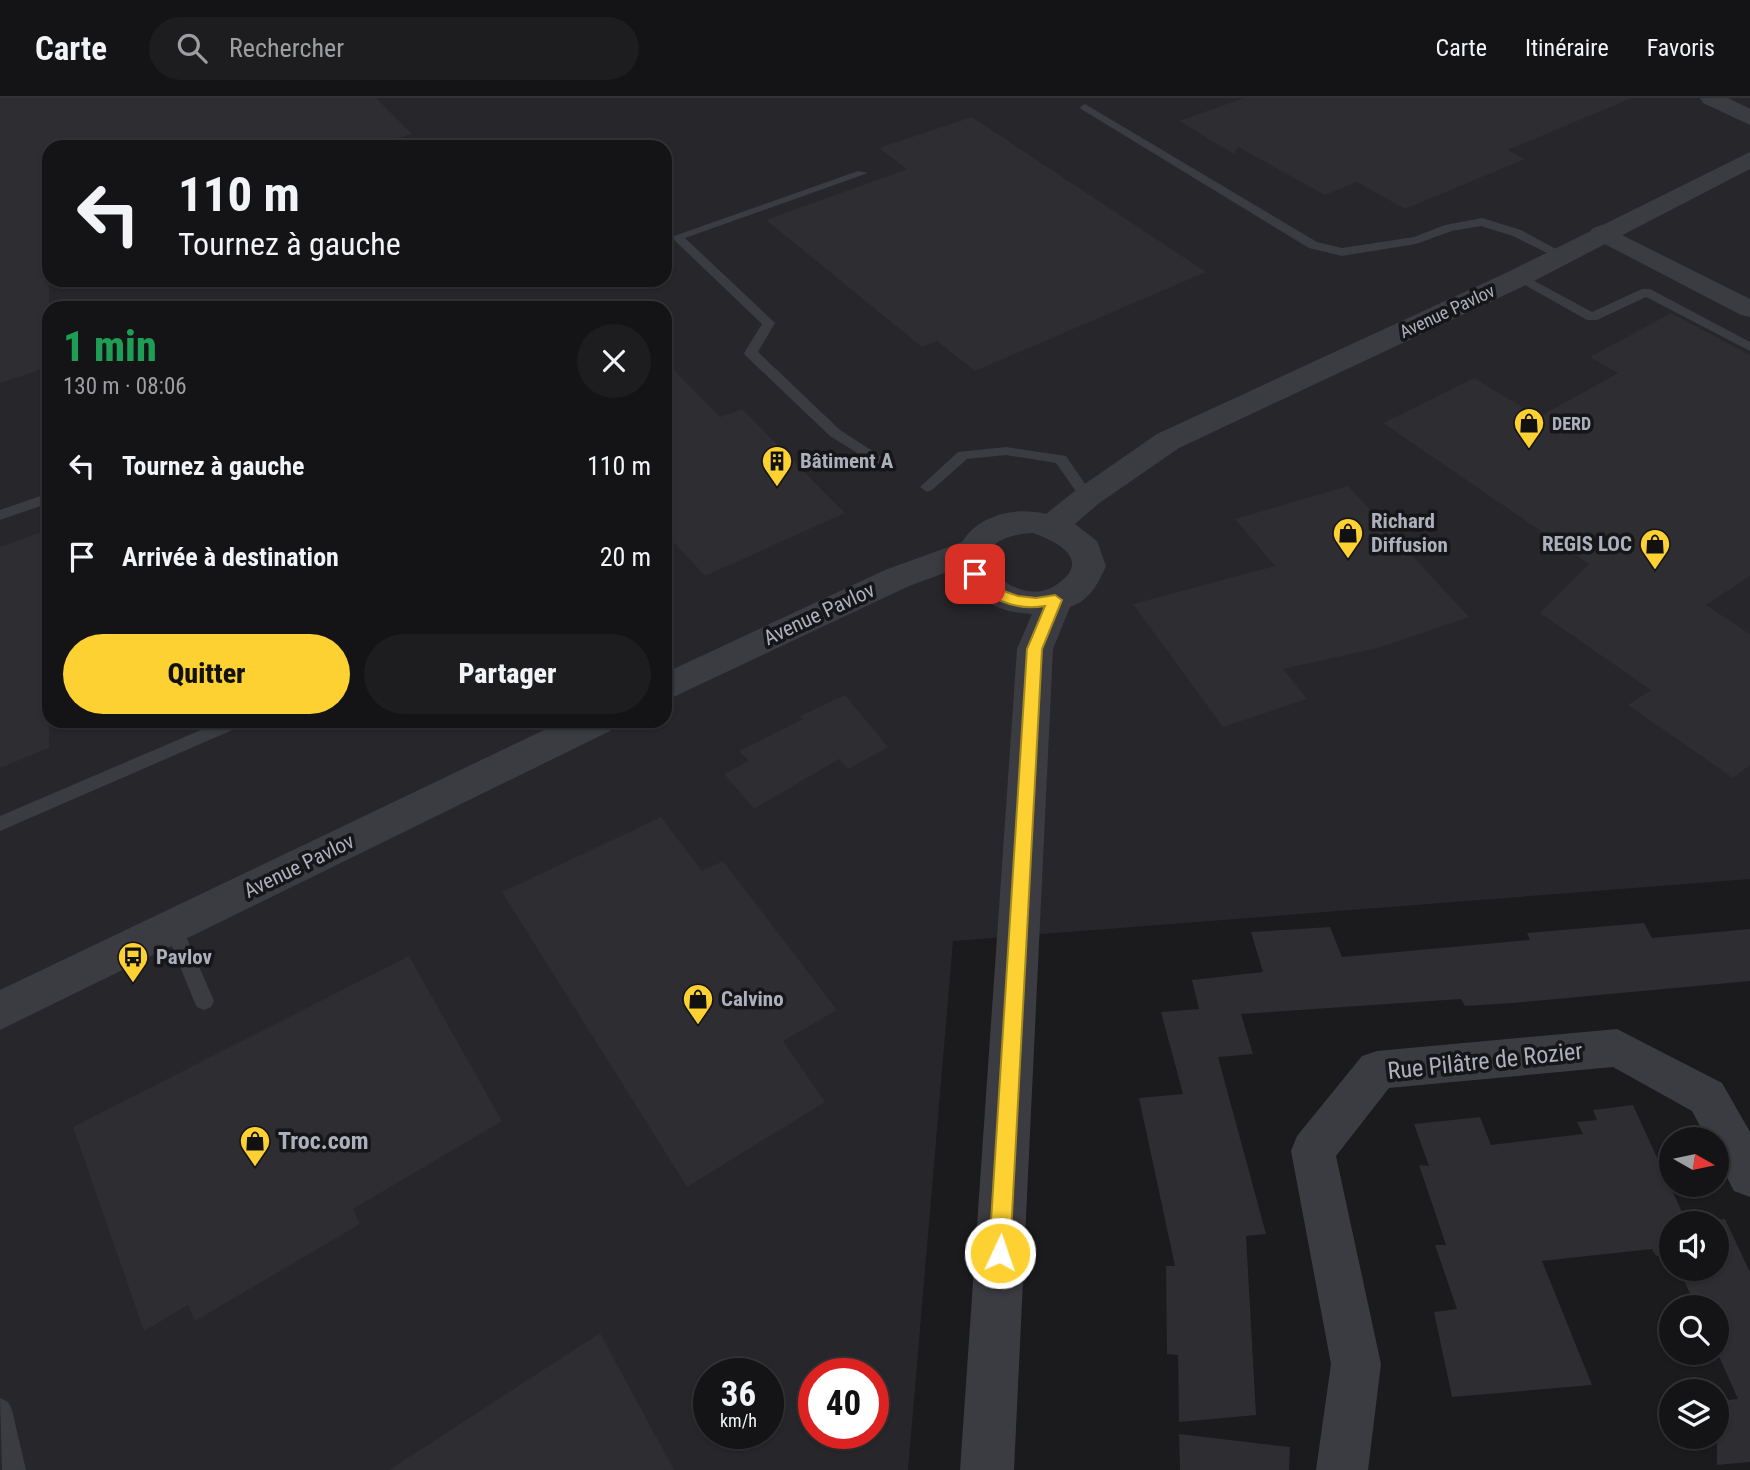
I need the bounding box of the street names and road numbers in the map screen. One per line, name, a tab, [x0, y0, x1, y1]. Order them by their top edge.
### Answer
street label: Avenue Pavlov	[1396, 280, 1498, 342]
street label: Avenue Pavlov	[760, 578, 878, 650]
street label: Avenue Pavlov	[240, 829, 358, 903]
street label: Rue Pilâtre de Rozier	[1386, 1037, 1584, 1085]

